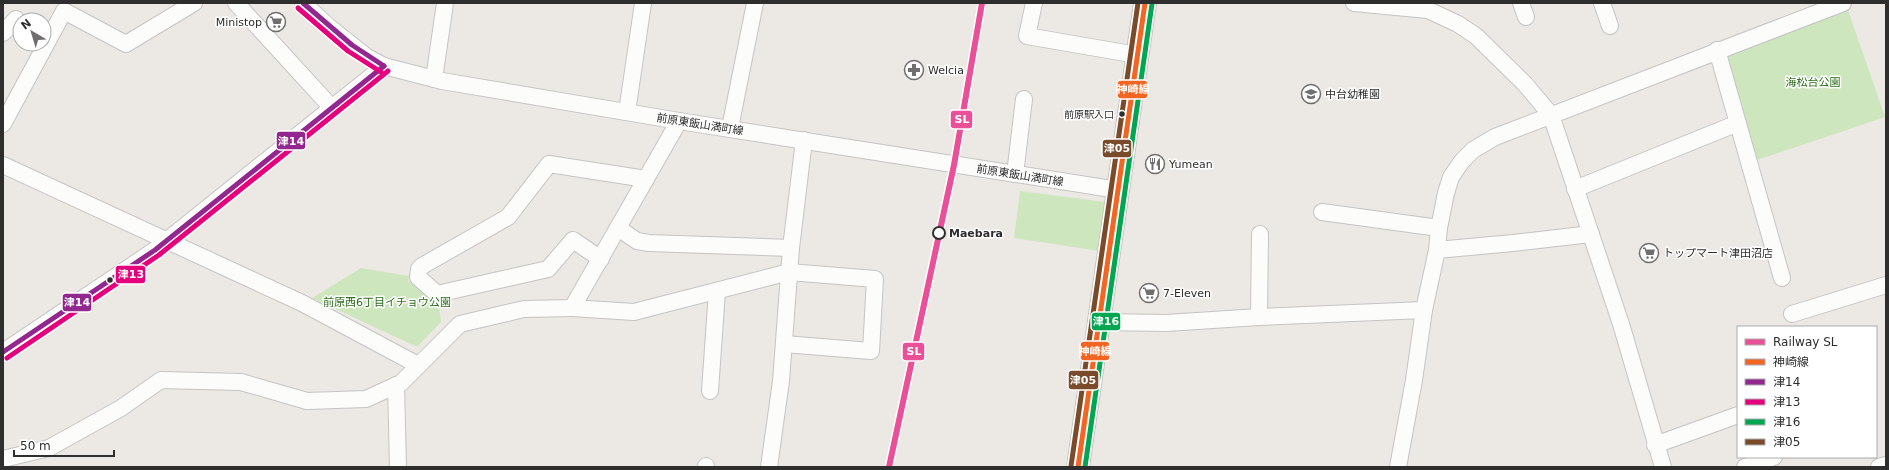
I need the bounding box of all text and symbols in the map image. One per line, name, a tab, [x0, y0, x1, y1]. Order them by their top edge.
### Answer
supermarket icon: Ministop	[265, 11, 287, 33]
north arrow	[12, 12, 52, 52]
place label: Ministop	[216, 16, 262, 29]
text: N	[19, 17, 34, 32]
pharmacy icon: Welcia	[903, 59, 925, 81]
place label: Welcia	[928, 64, 964, 77]
park label: 海松台公園	[1786, 76, 1841, 89]
line badge: 神崎線	[1117, 80, 1148, 99]
text: 神崎線	[1117, 83, 1150, 96]
school or university icon: 中台幼稚園	[1300, 83, 1322, 105]
place label: 中台幼稚園	[1325, 88, 1380, 101]
place label: 前原駅入口	[1064, 109, 1114, 120]
marker: 前原駅入口	[1117, 109, 1127, 119]
line badge: SL	[950, 110, 973, 129]
street label: 前原東飯山満町線	[655, 111, 744, 138]
text: SL	[955, 113, 969, 126]
line badge: 津14	[276, 131, 306, 150]
text: 津14	[278, 135, 304, 148]
line badge: 津05	[1102, 139, 1132, 158]
text: 津05	[1104, 142, 1130, 155]
restaurant icon: Yumean	[1144, 153, 1166, 175]
place label: Yumean	[1168, 158, 1213, 171]
street label: 前原東飯山満町線	[975, 162, 1064, 189]
marker: Maebara	[932, 226, 946, 240]
place label: Maebara	[949, 227, 1003, 240]
supermarket icon: トップマート津田沼店	[1638, 242, 1660, 264]
place label: トップマート津田沼店	[1663, 247, 1773, 260]
line badge: 津13	[115, 265, 146, 284]
text: 津13	[118, 268, 144, 281]
unlabelled marker	[105, 275, 115, 285]
supermarket icon: 7-Eleven	[1138, 282, 1160, 304]
place label: 7-Eleven	[1163, 287, 1211, 300]
line badge: 津14	[62, 293, 92, 312]
text: 津14	[64, 296, 90, 309]
park label: 前原西6丁目イチョウ公園	[323, 296, 451, 309]
line badge: 津16	[1091, 312, 1121, 331]
text: 津16	[1093, 315, 1119, 328]
legend	[1737, 326, 1877, 458]
text: Railway SL	[1773, 335, 1838, 349]
line badge: 神崎線	[1080, 341, 1110, 361]
line badge: SL	[902, 342, 925, 361]
text: SL	[907, 345, 921, 358]
text: 神崎線	[1079, 345, 1112, 358]
text: 神崎線	[1773, 355, 1809, 369]
line badge: 津05	[1068, 370, 1099, 390]
text: 津05	[1070, 374, 1096, 387]
text: 津14	[1773, 375, 1800, 389]
text: 津13	[1773, 395, 1800, 409]
text: 津16	[1773, 415, 1800, 429]
scale bar	[14, 432, 114, 458]
text: 津05	[1773, 435, 1800, 449]
text: 50 m	[20, 439, 51, 453]

